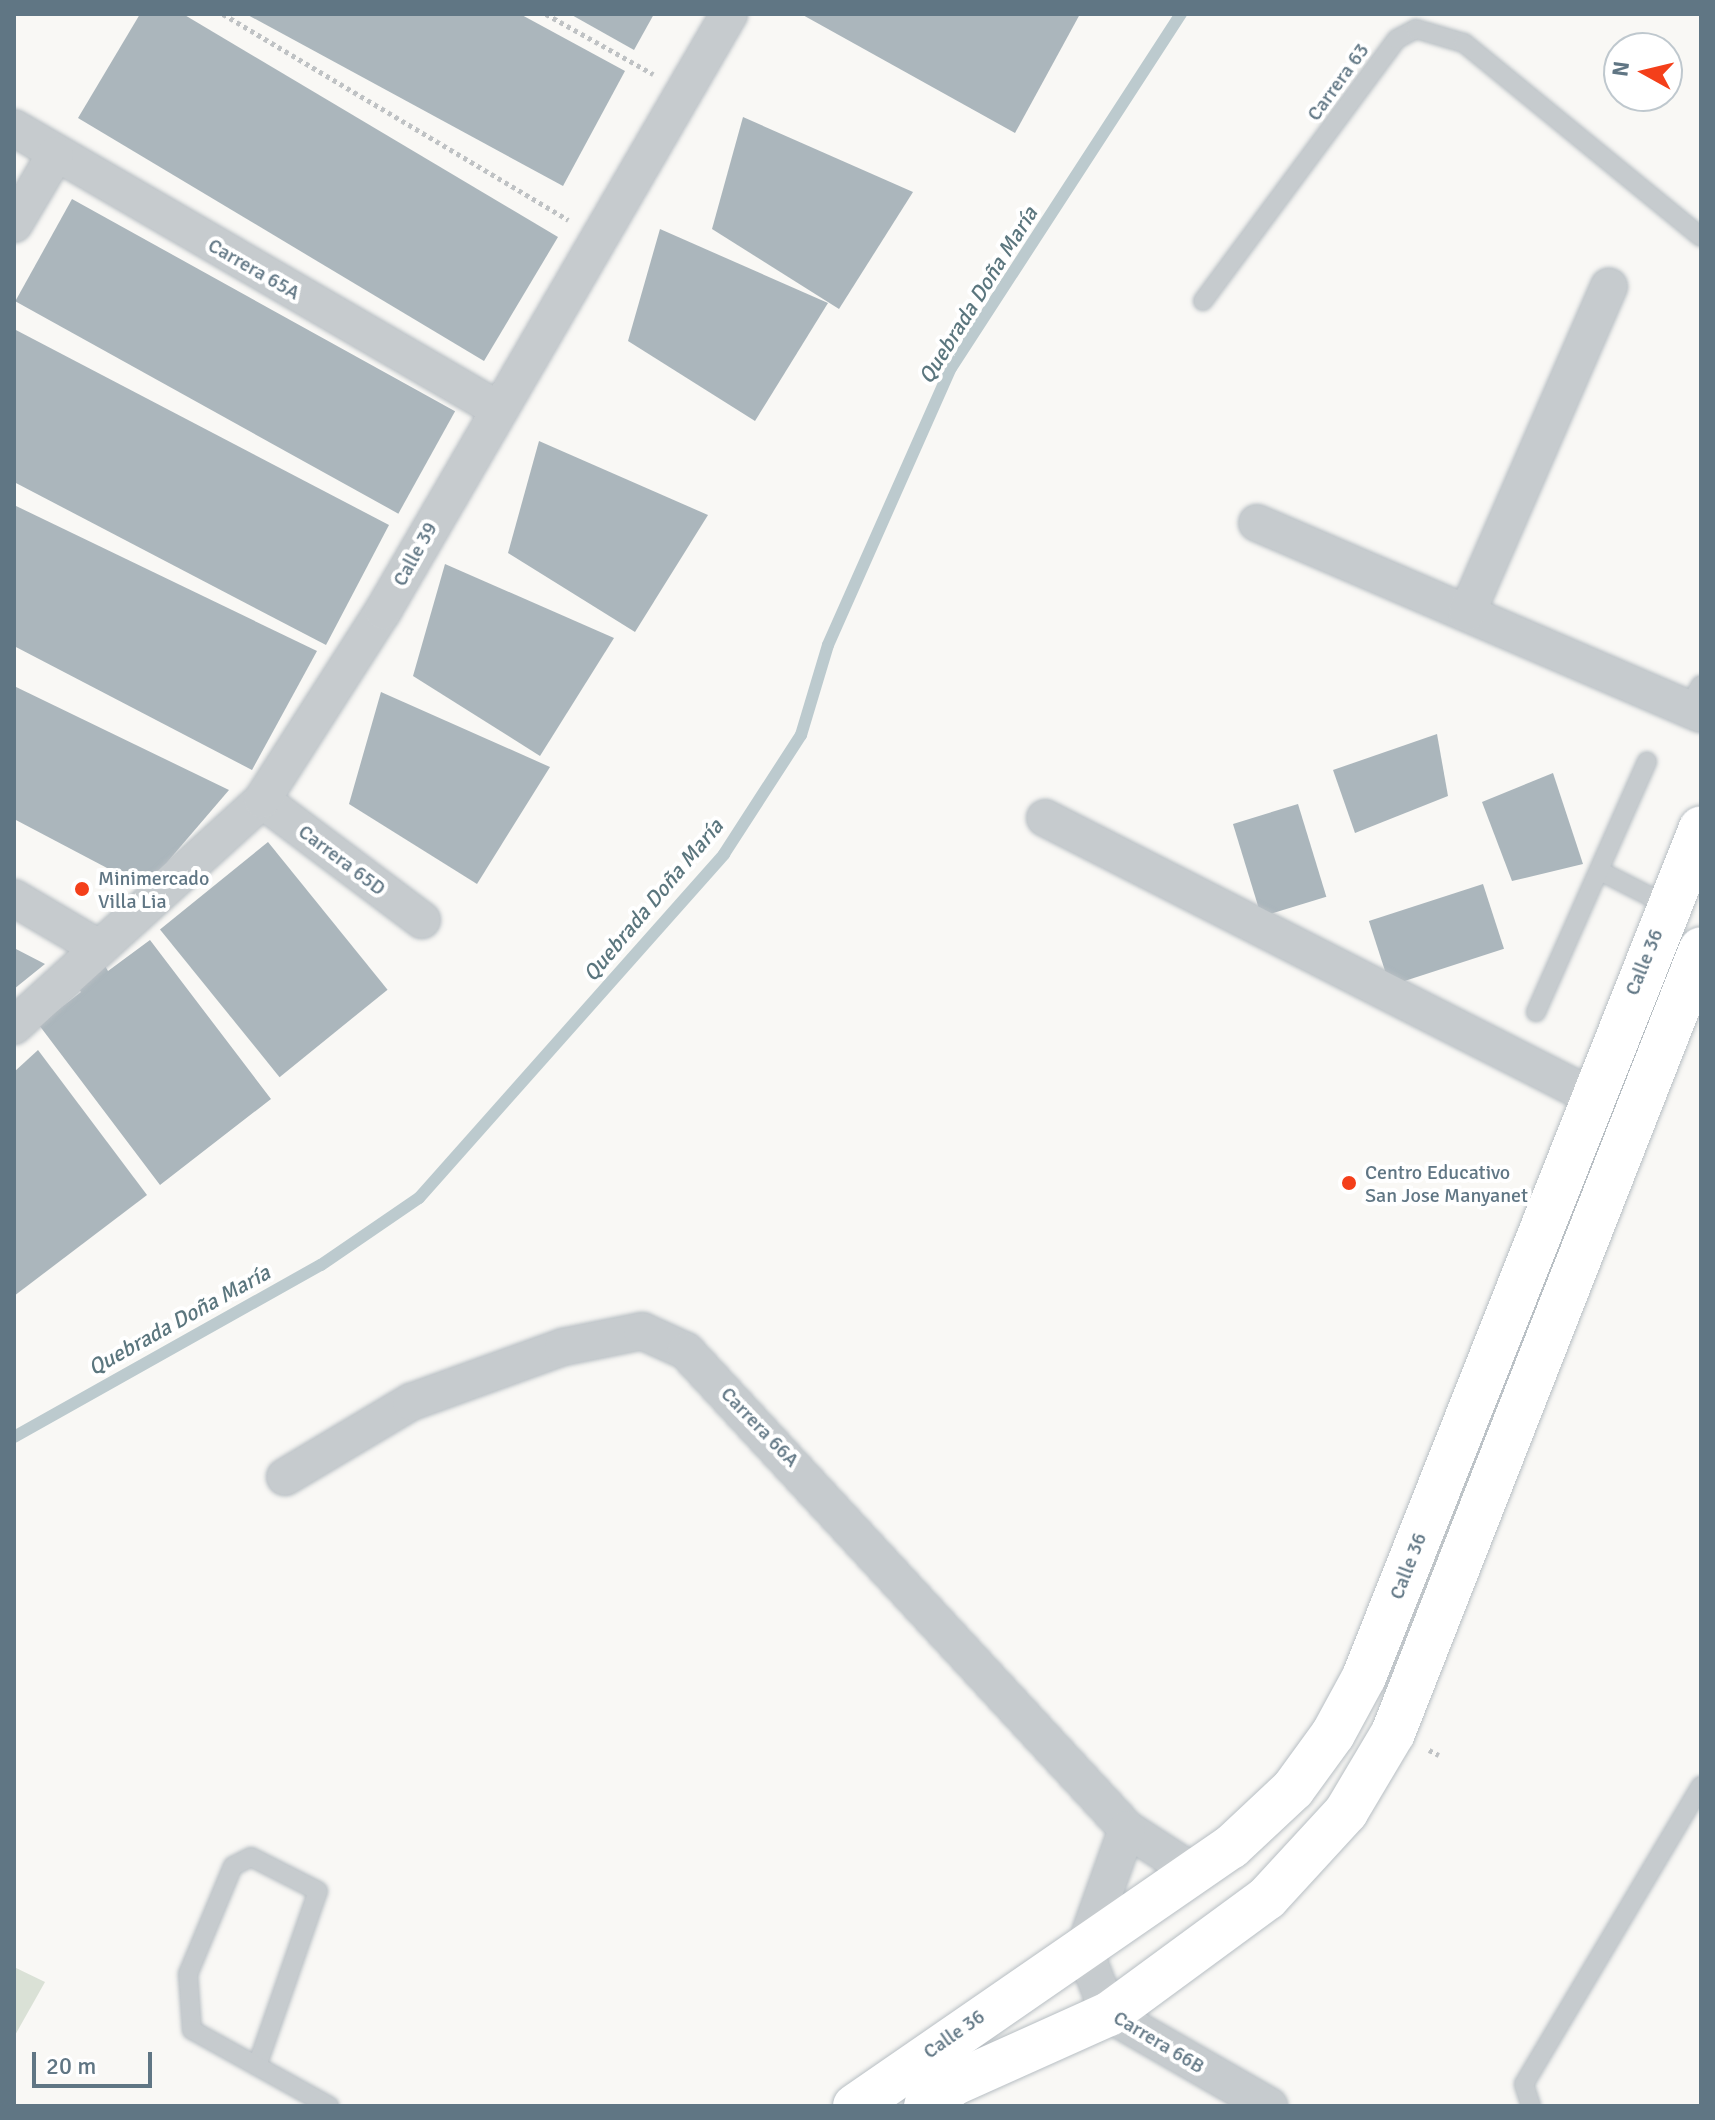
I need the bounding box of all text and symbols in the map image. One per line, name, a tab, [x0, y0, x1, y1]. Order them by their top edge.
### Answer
north arrow	[1603, 32, 1683, 112]
street label: Carrera 63	[1302, 39, 1374, 125]
text: N	[1606, 59, 1635, 78]
water label: Quebrada Doña María	[913, 202, 1043, 388]
street label: Carrera 65A	[204, 233, 304, 305]
street label: Calle 39	[388, 518, 442, 590]
water label: Quebrada Doña María	[577, 813, 729, 987]
street label: Carrera 65D	[294, 819, 390, 901]
place label: Minimercado Villa Lia	[98, 866, 209, 913]
marker: Minimercado Villa Lia	[73, 880, 91, 898]
street label: Calle 36	[1620, 925, 1668, 999]
place label: Centro Educativo San Jose Manyanet	[1365, 1160, 1528, 1207]
marker: Centro Educativo San Jose Manyanet	[1340, 1174, 1358, 1192]
water label: Quebrada Doña María	[83, 1259, 275, 1381]
street label: Carrera 66A	[716, 1382, 804, 1472]
street label: Calle 36	[1384, 1529, 1432, 1603]
street label: Calle 36	[919, 2004, 989, 2064]
street label: Carrera 66B	[1109, 2005, 1209, 2079]
scale bar	[36, 2036, 156, 2086]
text: 20 m	[46, 2051, 96, 2081]

